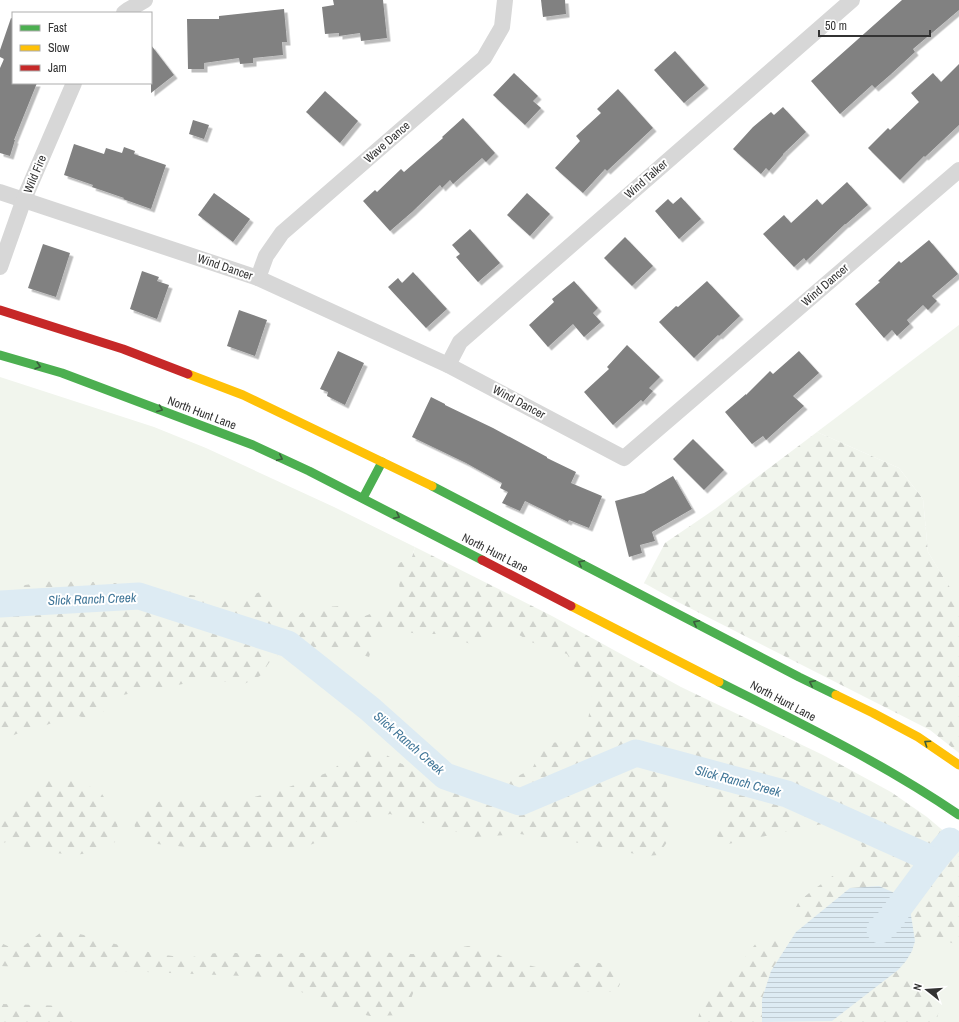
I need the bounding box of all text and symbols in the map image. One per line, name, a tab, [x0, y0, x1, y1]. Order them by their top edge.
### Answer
legend	[12, 12, 152, 84]
scale bar	[819, 12, 930, 38]
text: 50 m	[825, 18, 847, 34]
text: Fast	[48, 20, 67, 36]
text: Slow	[48, 40, 70, 56]
text: Jam	[48, 60, 67, 76]
street label: Wave Dance	[361, 118, 413, 166]
street label: Wild Fire	[20, 153, 50, 195]
street label: Wind Talker	[621, 155, 671, 202]
street label: Wind Dancer	[195, 250, 255, 284]
street label: Wind Dancer	[798, 260, 852, 310]
one-way arrow	[34, 361, 41, 370]
street label: Wind Dancer	[490, 381, 549, 423]
street label: North Hunt Lane	[165, 393, 239, 433]
one-way arrow	[156, 405, 163, 413]
one-way arrow	[276, 453, 284, 461]
one-way arrow	[393, 511, 400, 519]
street label: North Hunt Lane	[459, 529, 531, 577]
one-way arrow	[578, 561, 585, 568]
water label: Slick Ranch Creek	[48, 589, 137, 609]
one-way arrow	[693, 620, 700, 628]
street label: North Hunt Lane	[747, 677, 819, 725]
one-way arrow	[808, 680, 816, 688]
water label: Slick Ranch Creek	[370, 708, 448, 779]
one-way arrow	[924, 740, 931, 748]
water label: Slick Ranch Creek	[693, 761, 783, 801]
north arrow	[907, 970, 947, 1010]
text: N	[910, 982, 925, 992]

